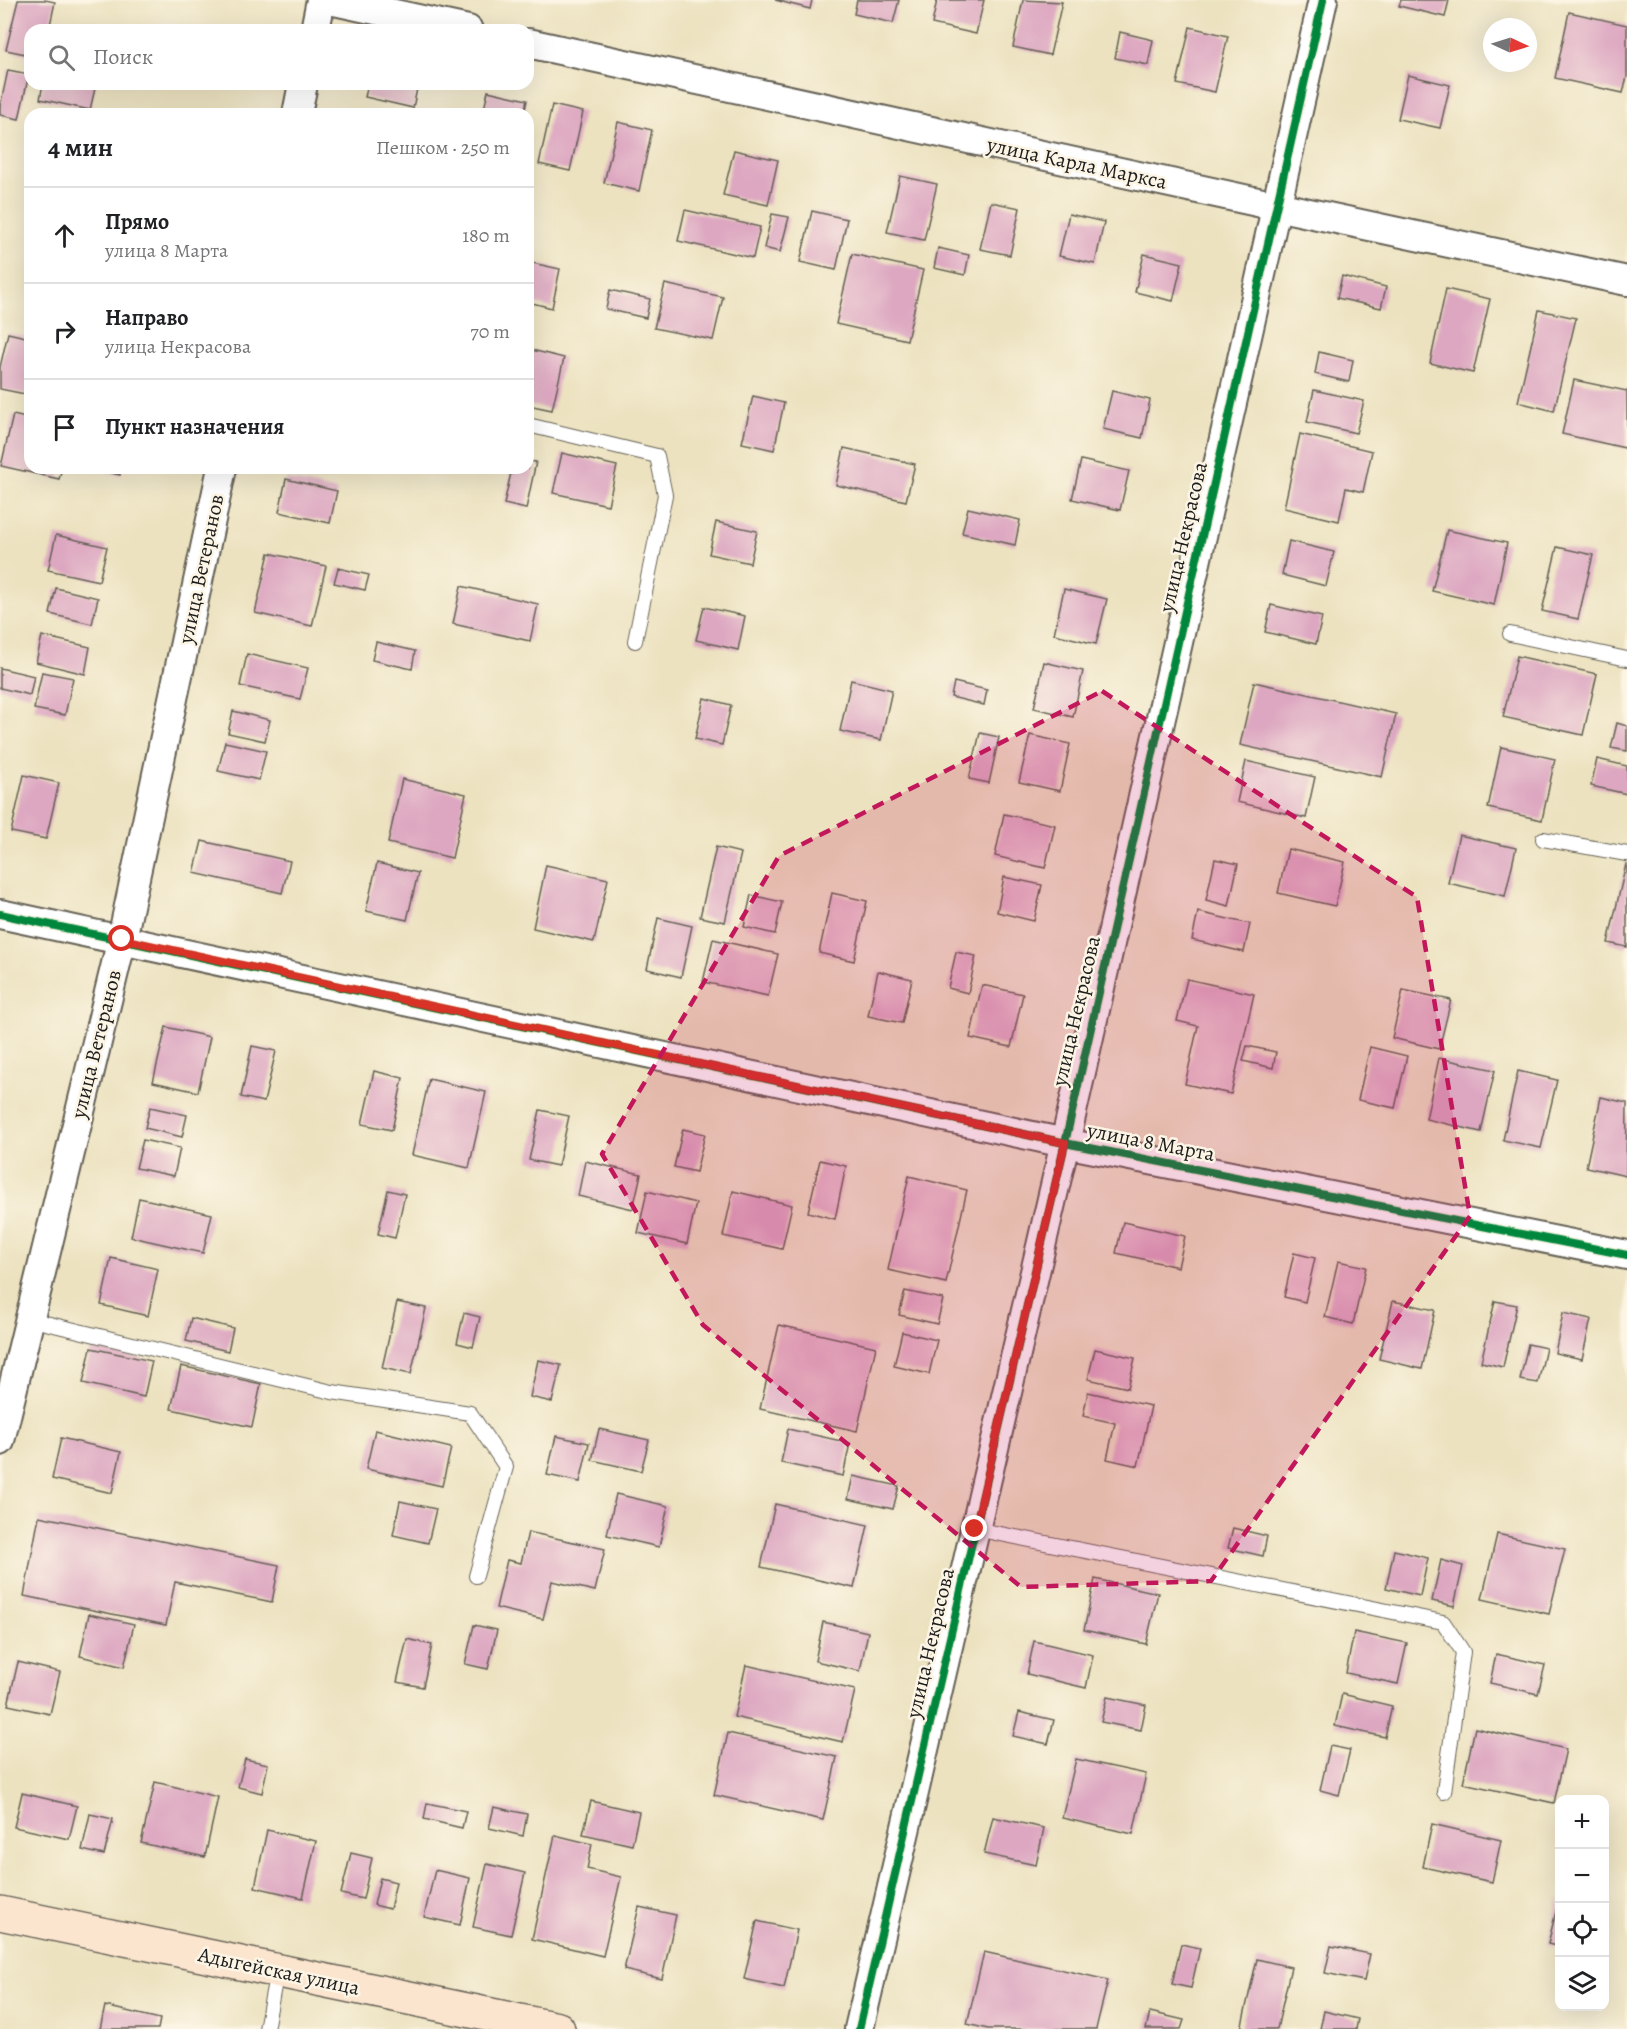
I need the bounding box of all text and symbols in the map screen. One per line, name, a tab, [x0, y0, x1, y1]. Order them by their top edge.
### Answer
north arrow	[1483, 18, 1537, 72]
search box	[24, 24, 534, 90]
icon: search	[45, 41, 78, 74]
text: Поиск	[93, 42, 153, 72]
text: 4 мин	[48, 130, 113, 165]
street label: улица Карла Маркса	[983, 130, 1170, 196]
text: Пешком · 250 m	[376, 134, 510, 161]
text: Прямо	[105, 207, 169, 237]
icon: ahead	[48, 219, 81, 252]
text: 180 m	[462, 222, 510, 249]
text: улица 8 Марта	[105, 237, 228, 264]
text: Направо	[105, 303, 188, 333]
icon: right	[48, 315, 81, 348]
text: 70 m	[470, 318, 510, 345]
text: улица Некрасова	[105, 333, 251, 360]
icon: arrive	[48, 411, 81, 444]
text: Пункт назначения	[105, 412, 284, 442]
street label: улица Некрасова	[1152, 459, 1214, 616]
street label: улица Ветеранов	[171, 492, 231, 647]
route start	[108, 925, 134, 951]
street label: улица Некрасова	[1045, 933, 1107, 1090]
street label: улица Ветеранов	[64, 967, 128, 1122]
street label: улица 8 Марта	[1084, 1116, 1217, 1168]
route end	[961, 1515, 987, 1541]
street label: улица Некрасова	[899, 1565, 961, 1722]
map controls	[1555, 1795, 1609, 2011]
button: +	[1555, 1795, 1609, 1849]
button: −	[1555, 1849, 1609, 1903]
button: locate	[1555, 1903, 1609, 1957]
street label: Адыгейская улица	[195, 1940, 363, 2002]
button: layers	[1555, 1957, 1609, 2011]

